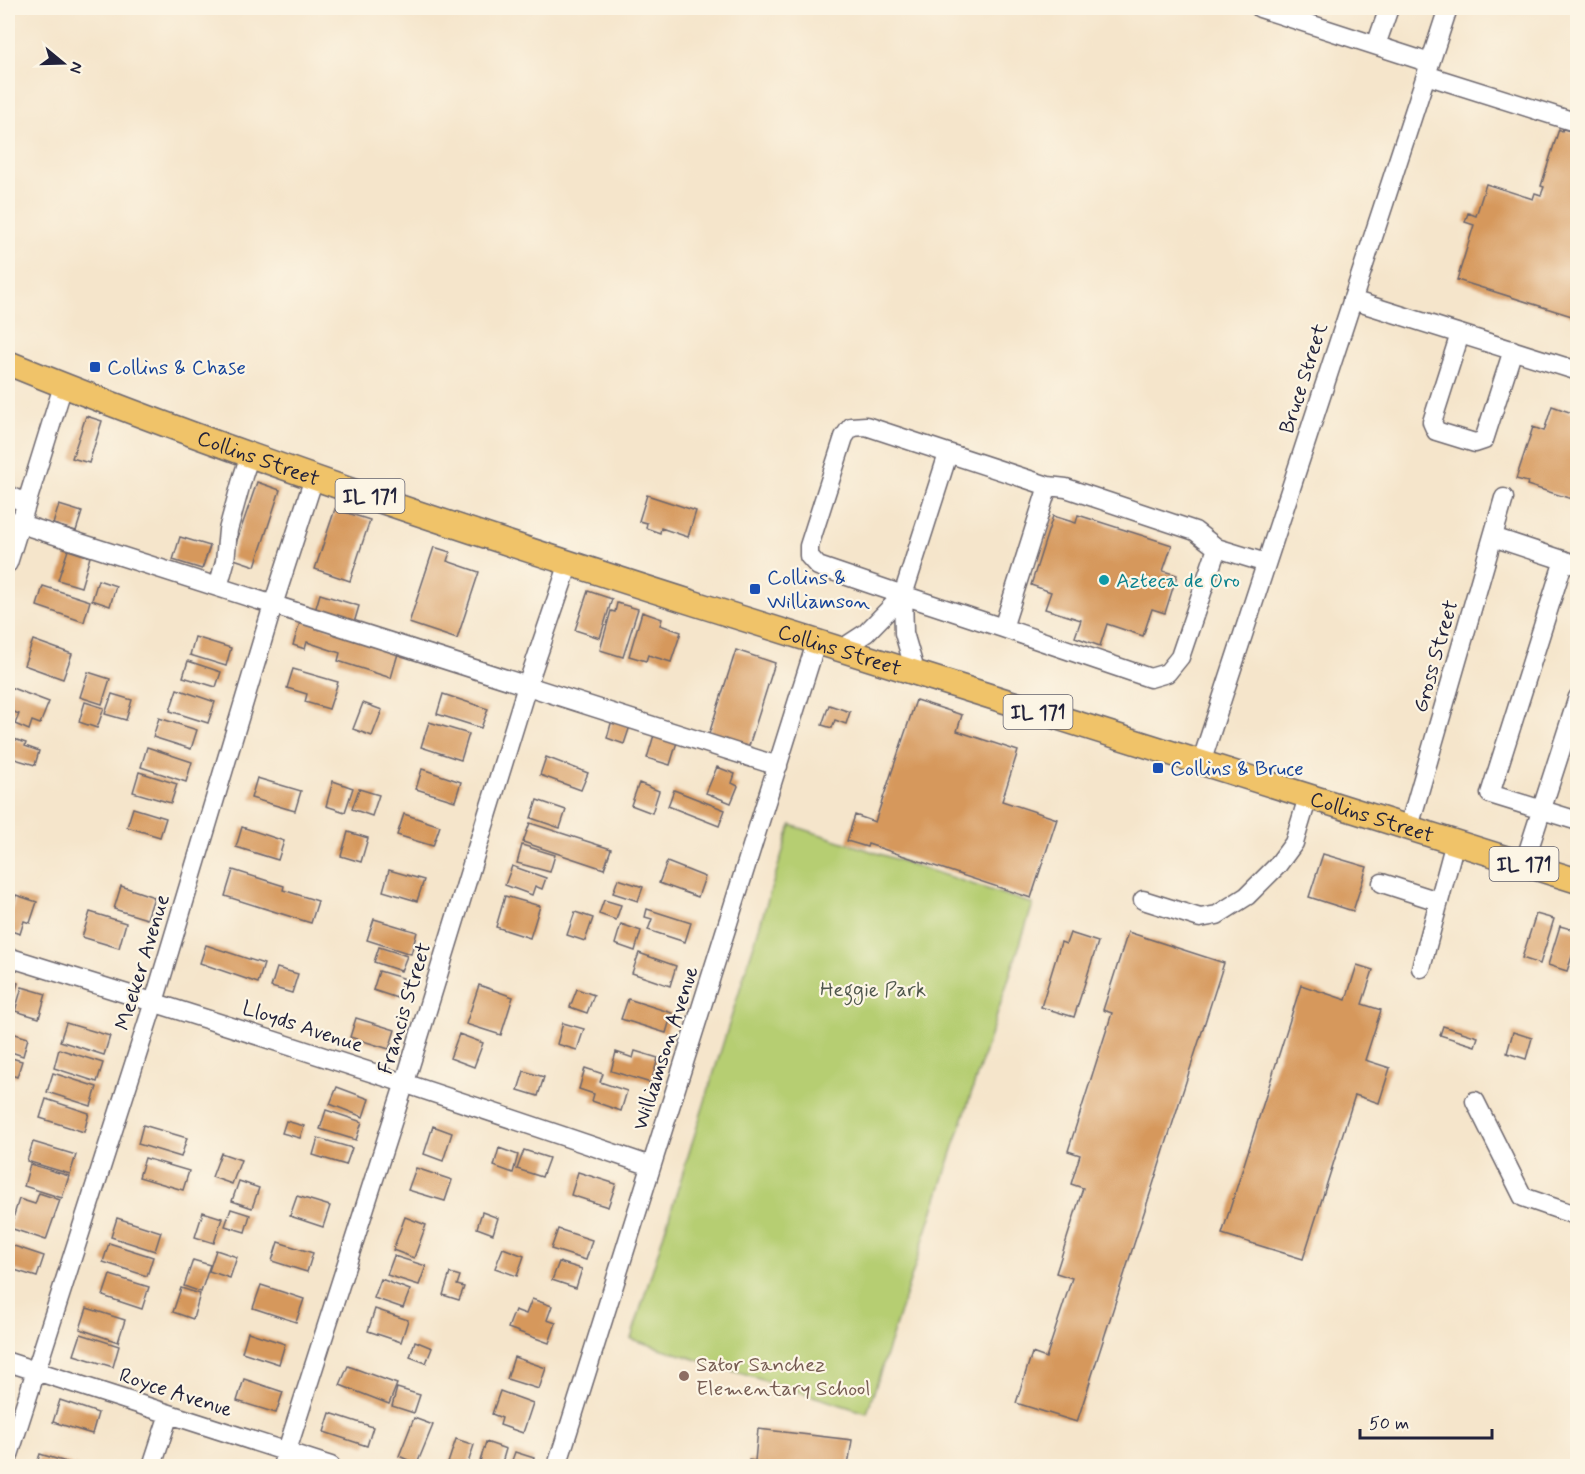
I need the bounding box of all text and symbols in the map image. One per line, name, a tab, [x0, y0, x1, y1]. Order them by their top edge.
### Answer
north arrow	[33, 33, 93, 93]
text: N	[64, 59, 87, 76]
street label: Bruce Street	[1273, 319, 1335, 437]
place label: Collins & Chase	[107, 354, 246, 382]
marker: Collins & Chase	[88, 360, 102, 374]
street label: Collins Street	[193, 424, 323, 494]
road number: IL 171	[336, 479, 404, 513]
place label: Collins & Williamson	[767, 564, 871, 616]
place label: Azteca de Oro	[1116, 567, 1240, 595]
marker: Azteca de Oro	[1097, 573, 1111, 587]
marker: Collins & Williamson	[748, 582, 762, 596]
street label: Gross Street	[1407, 597, 1465, 716]
street label: Collins Street	[774, 618, 905, 683]
road number: IL 171	[1004, 695, 1072, 729]
place label: Collins & Bruce	[1170, 755, 1304, 783]
marker: Collins & Bruce	[1151, 761, 1165, 775]
street label: Collins Street	[1306, 785, 1437, 850]
road number: IL 171	[1490, 847, 1558, 881]
street label: Meeker Avenue	[109, 891, 177, 1034]
street label: Francis Street	[372, 939, 438, 1077]
street label: Williamson Avenue	[626, 963, 706, 1134]
park label: Heggie Park	[820, 976, 926, 1006]
street label: Lloyds Avenue	[239, 994, 367, 1060]
place label: Sator Sanchez Elementary School	[696, 1351, 871, 1403]
street label: Royce Avenue	[115, 1361, 236, 1424]
marker: Sator Sanchez Elementary School	[677, 1369, 691, 1383]
scale bar	[1360, 1402, 1492, 1440]
text: 50 m	[1369, 1412, 1409, 1436]

